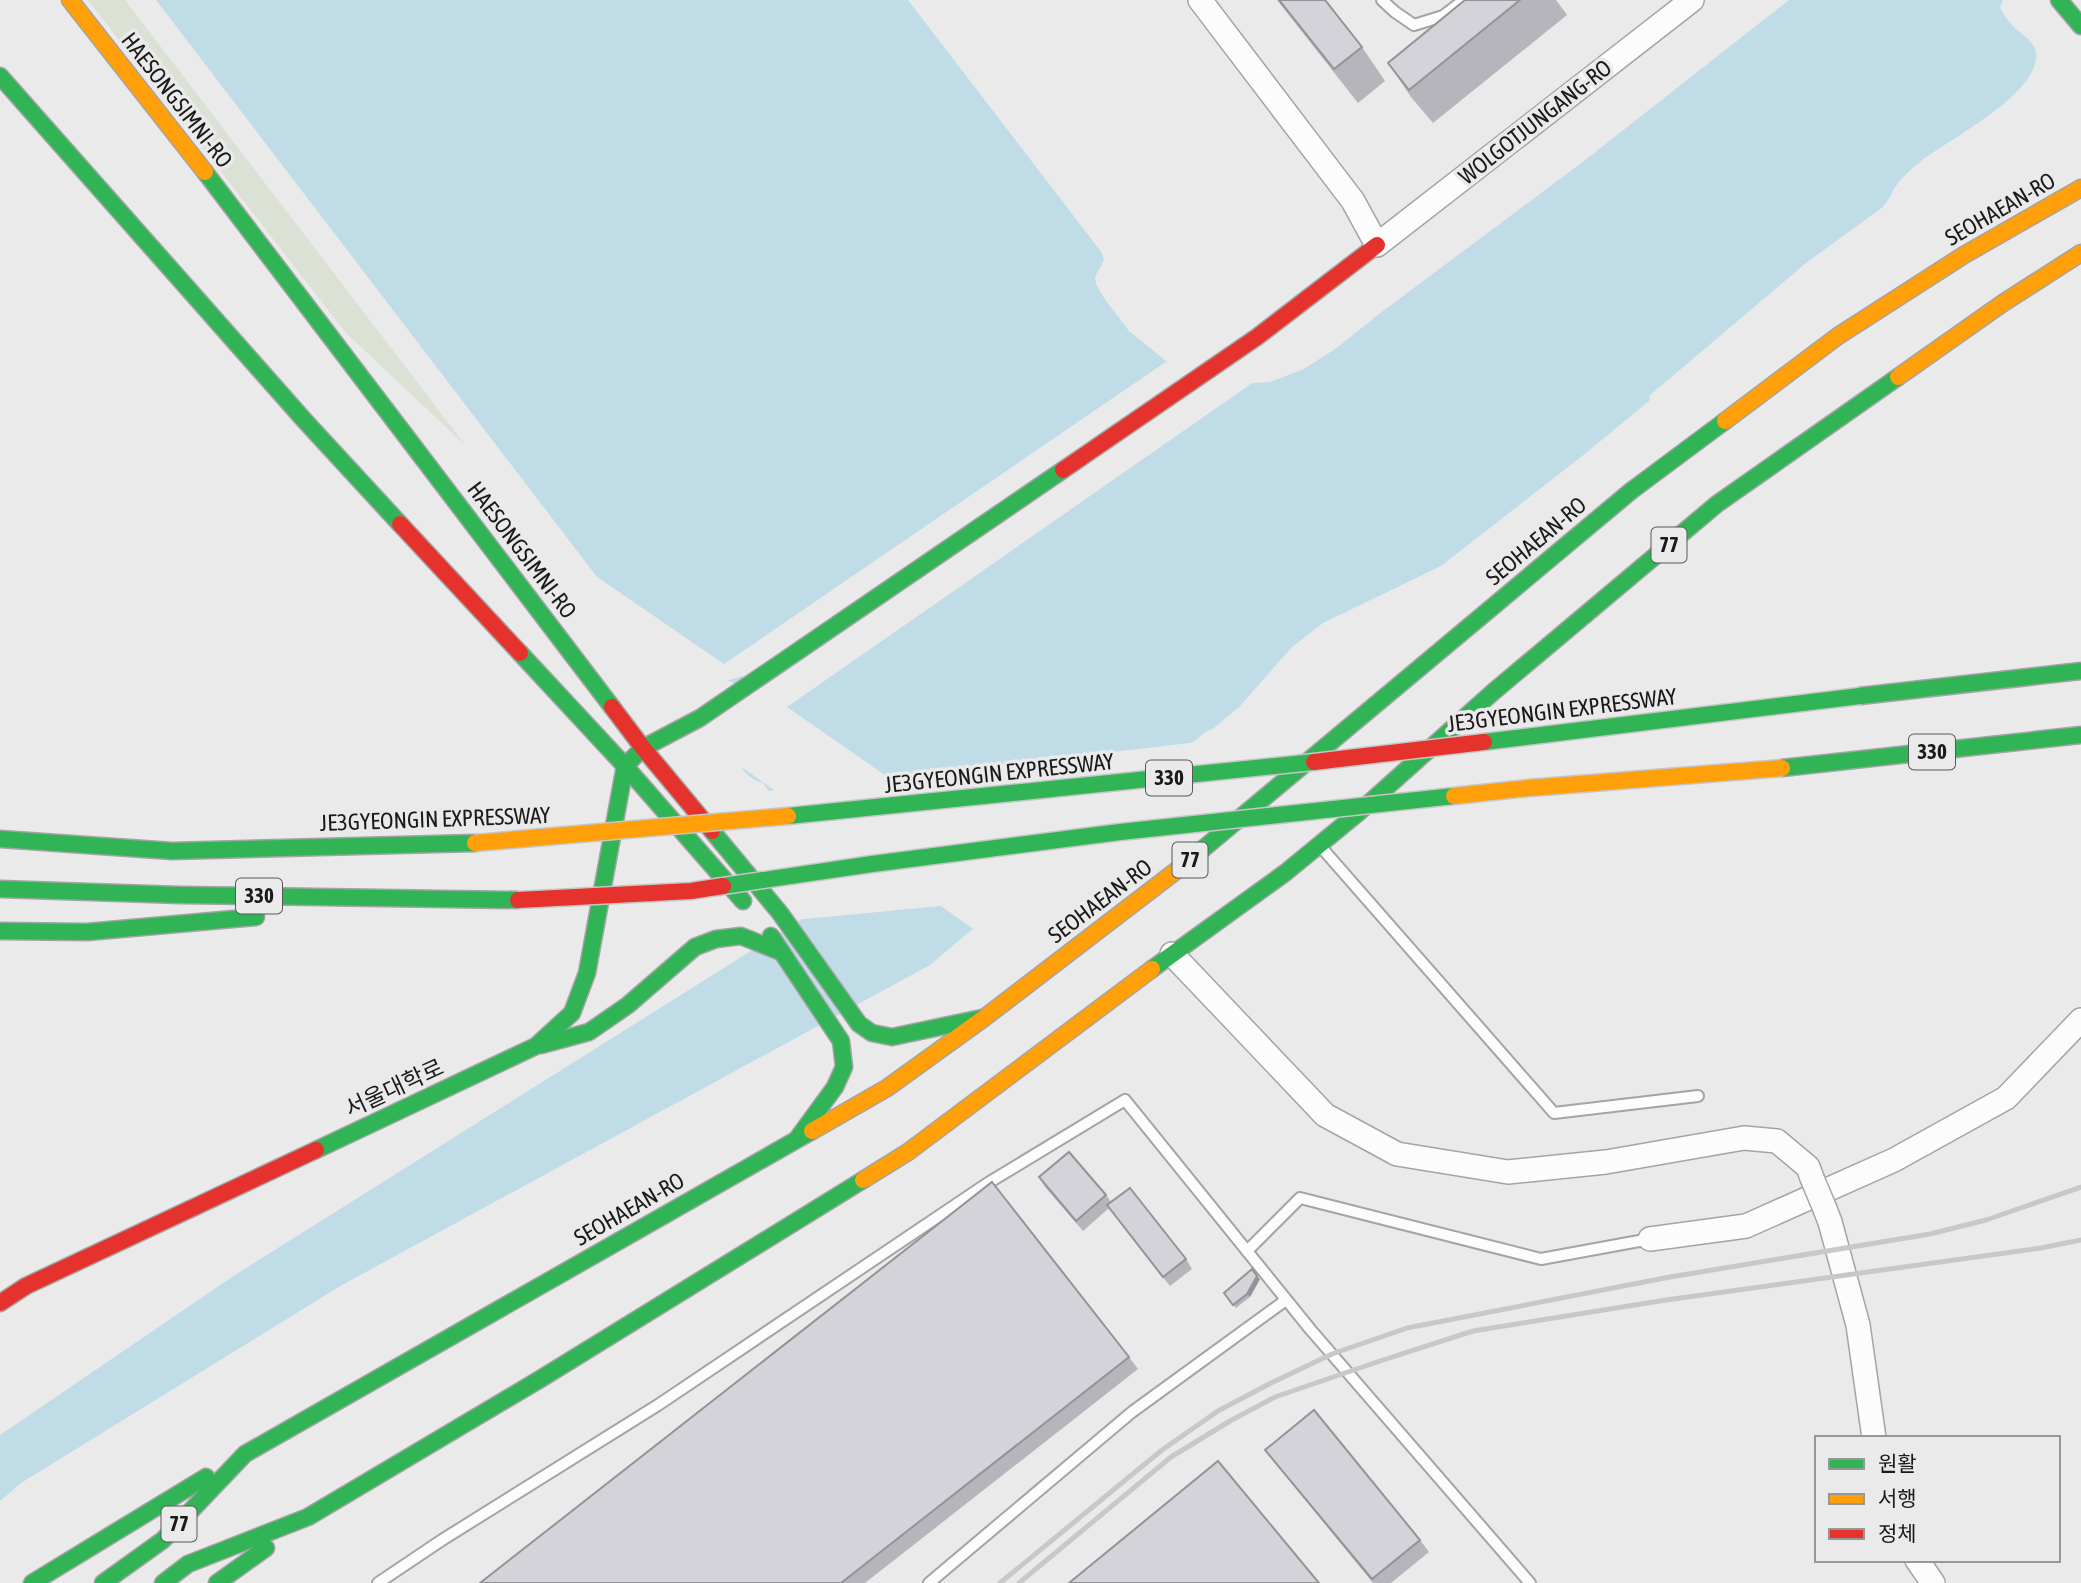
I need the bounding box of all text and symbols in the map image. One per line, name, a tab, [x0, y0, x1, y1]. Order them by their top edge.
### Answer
street label: HAESONGSIMNI-RO	[116, 27, 238, 173]
street label: WOLGOTJUNGANG-RO	[1454, 54, 1616, 190]
street label: SEOHAEAN-RO	[1940, 167, 2060, 251]
street label: HAESONGSIMNI-RO	[462, 477, 582, 623]
street label: SEOHAEAN-RO	[1481, 492, 1591, 590]
road number: 77	[1652, 528, 1686, 562]
street label: JE3GYEONGIN EXPRESSWAY	[1446, 683, 1679, 737]
road number: 330	[1909, 734, 1955, 770]
street label: JE3GYEONGIN EXPRESSWAY	[883, 748, 1116, 798]
road number: 330	[1146, 760, 1192, 796]
street label: JE3GYEONGIN EXPRESSWAY	[319, 802, 551, 836]
road number: 77	[1172, 842, 1208, 878]
street label: SEOHAEAN-RO	[1043, 854, 1157, 948]
road number: 330	[236, 878, 282, 914]
street label: 서울대학로	[341, 1054, 447, 1122]
street label: SEOHAEAN-RO	[569, 1167, 689, 1251]
legend	[1815, 1436, 2060, 1562]
text: 원활	[1878, 1451, 1917, 1475]
text: 서행	[1878, 1486, 1917, 1510]
road number: 77	[162, 1506, 196, 1542]
text: 정체	[1878, 1521, 1917, 1545]

